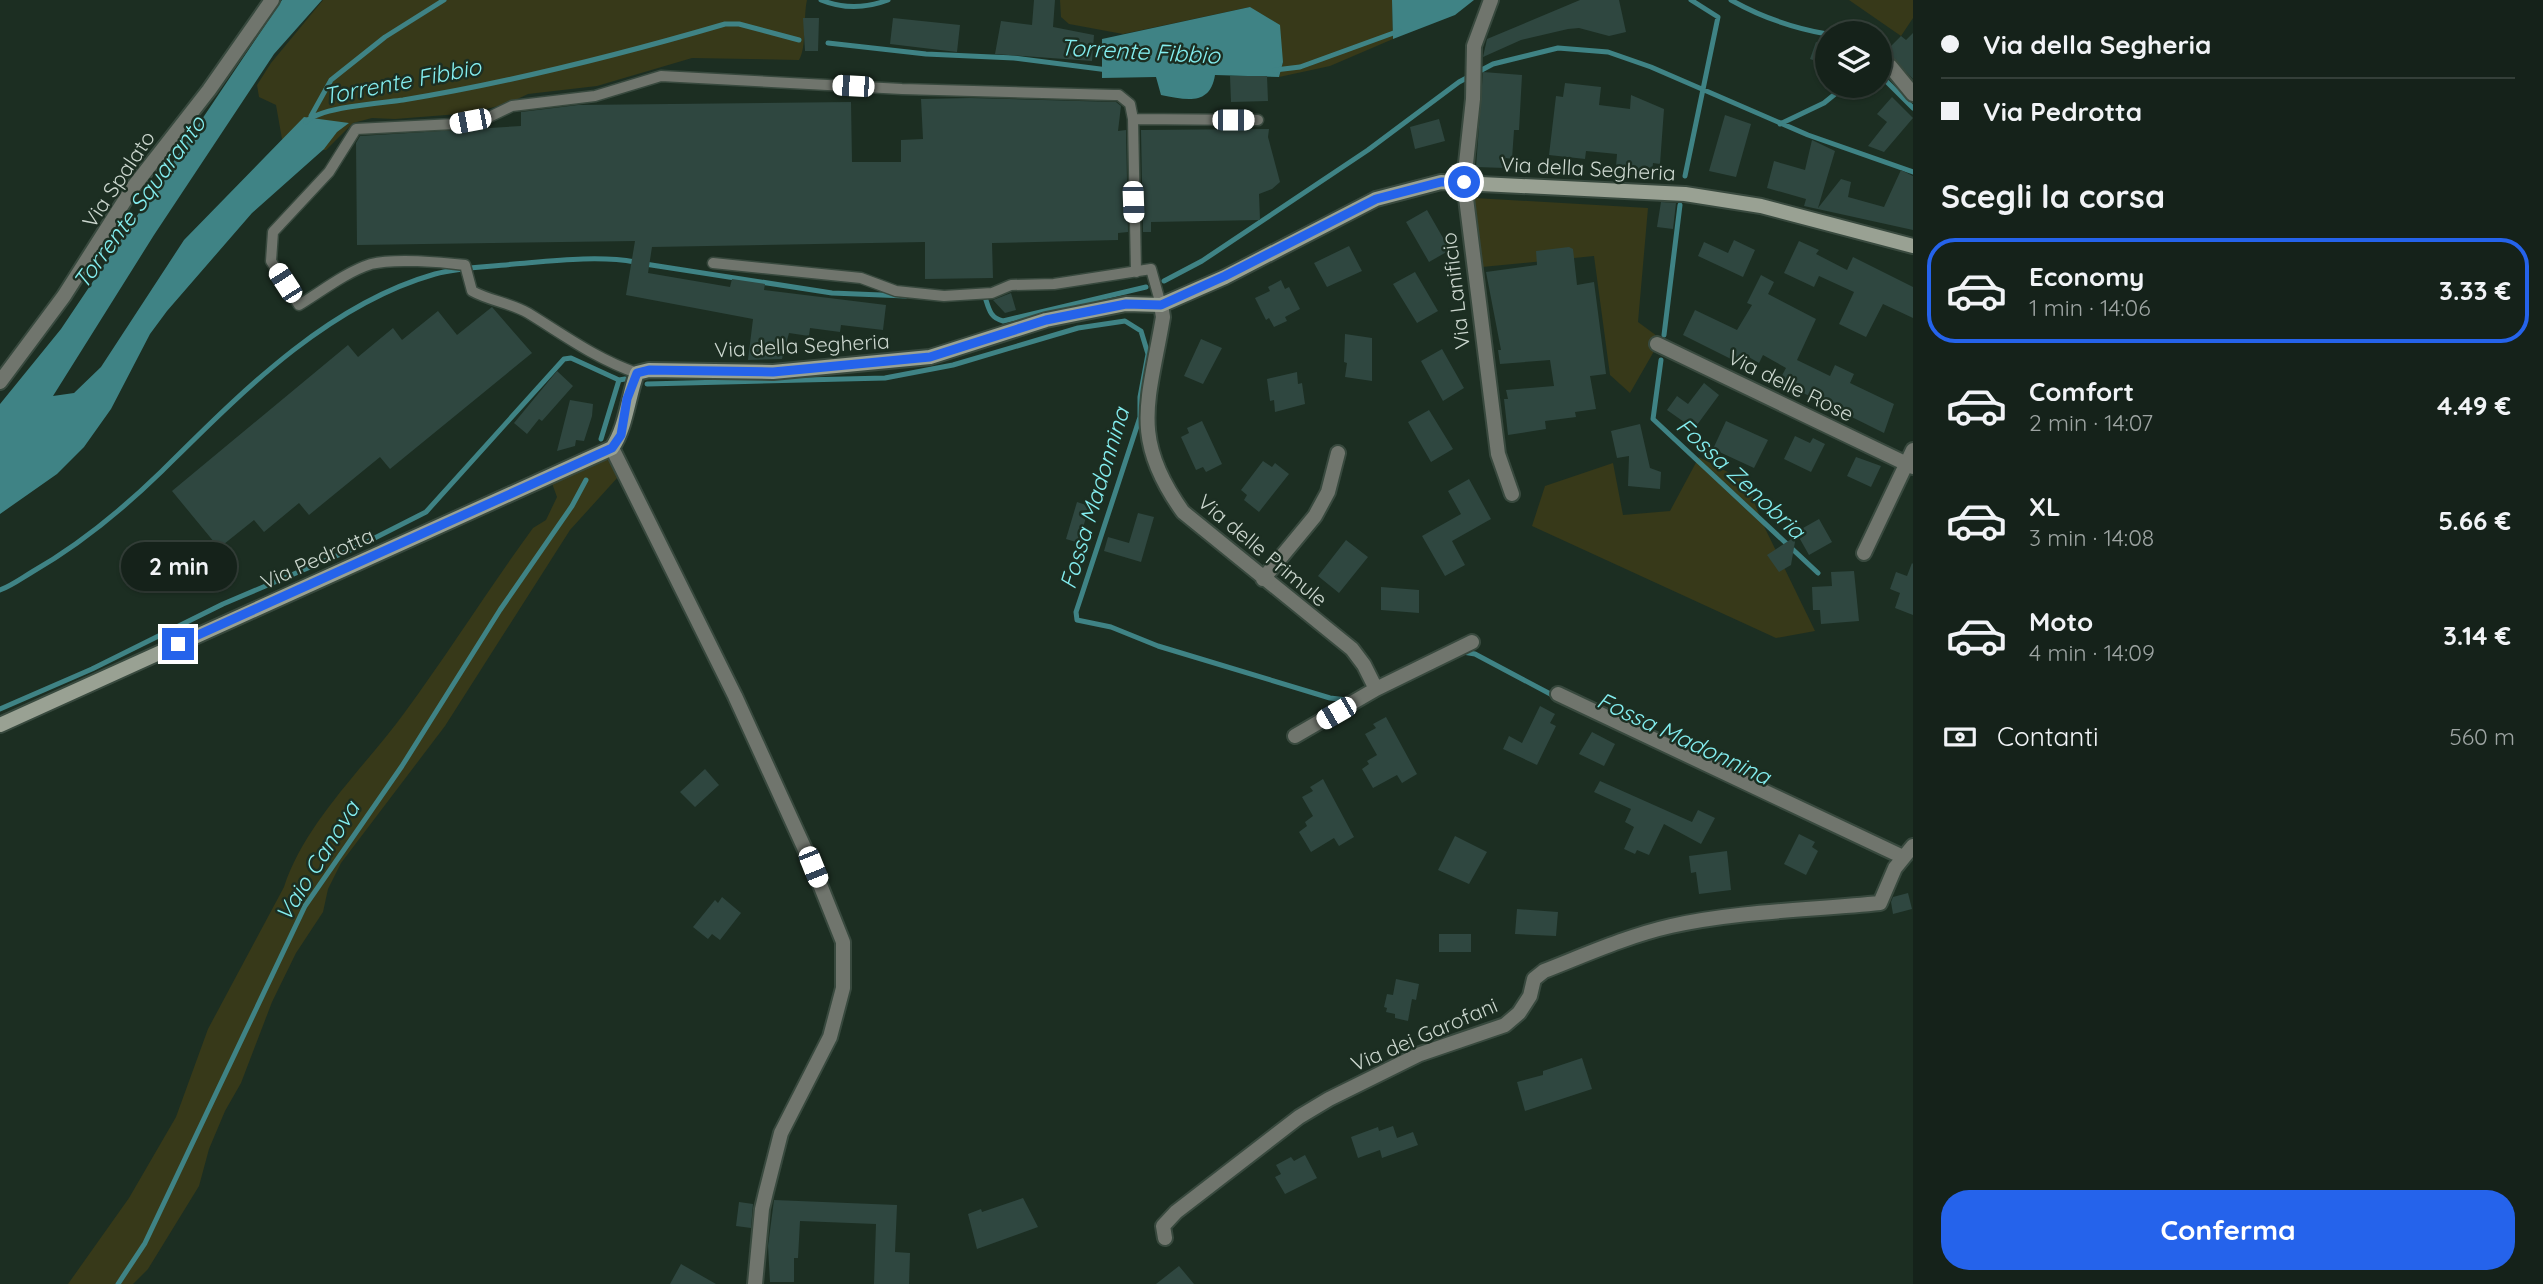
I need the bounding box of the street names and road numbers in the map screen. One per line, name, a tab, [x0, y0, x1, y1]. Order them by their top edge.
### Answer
street label: Via Spalato	[76, 126, 160, 232]
street label: Via della Segheria	[1500, 150, 1676, 186]
street label: Via Lanificio	[1435, 231, 1475, 351]
street label: Via della Segheria	[714, 327, 890, 363]
street label: Via delle Rose	[1724, 343, 1858, 427]
street label: Via delle Primule	[1193, 488, 1333, 612]
street label: Via Pedrotta	[256, 521, 378, 595]
street label: Via dei Garofani	[1347, 991, 1501, 1077]

